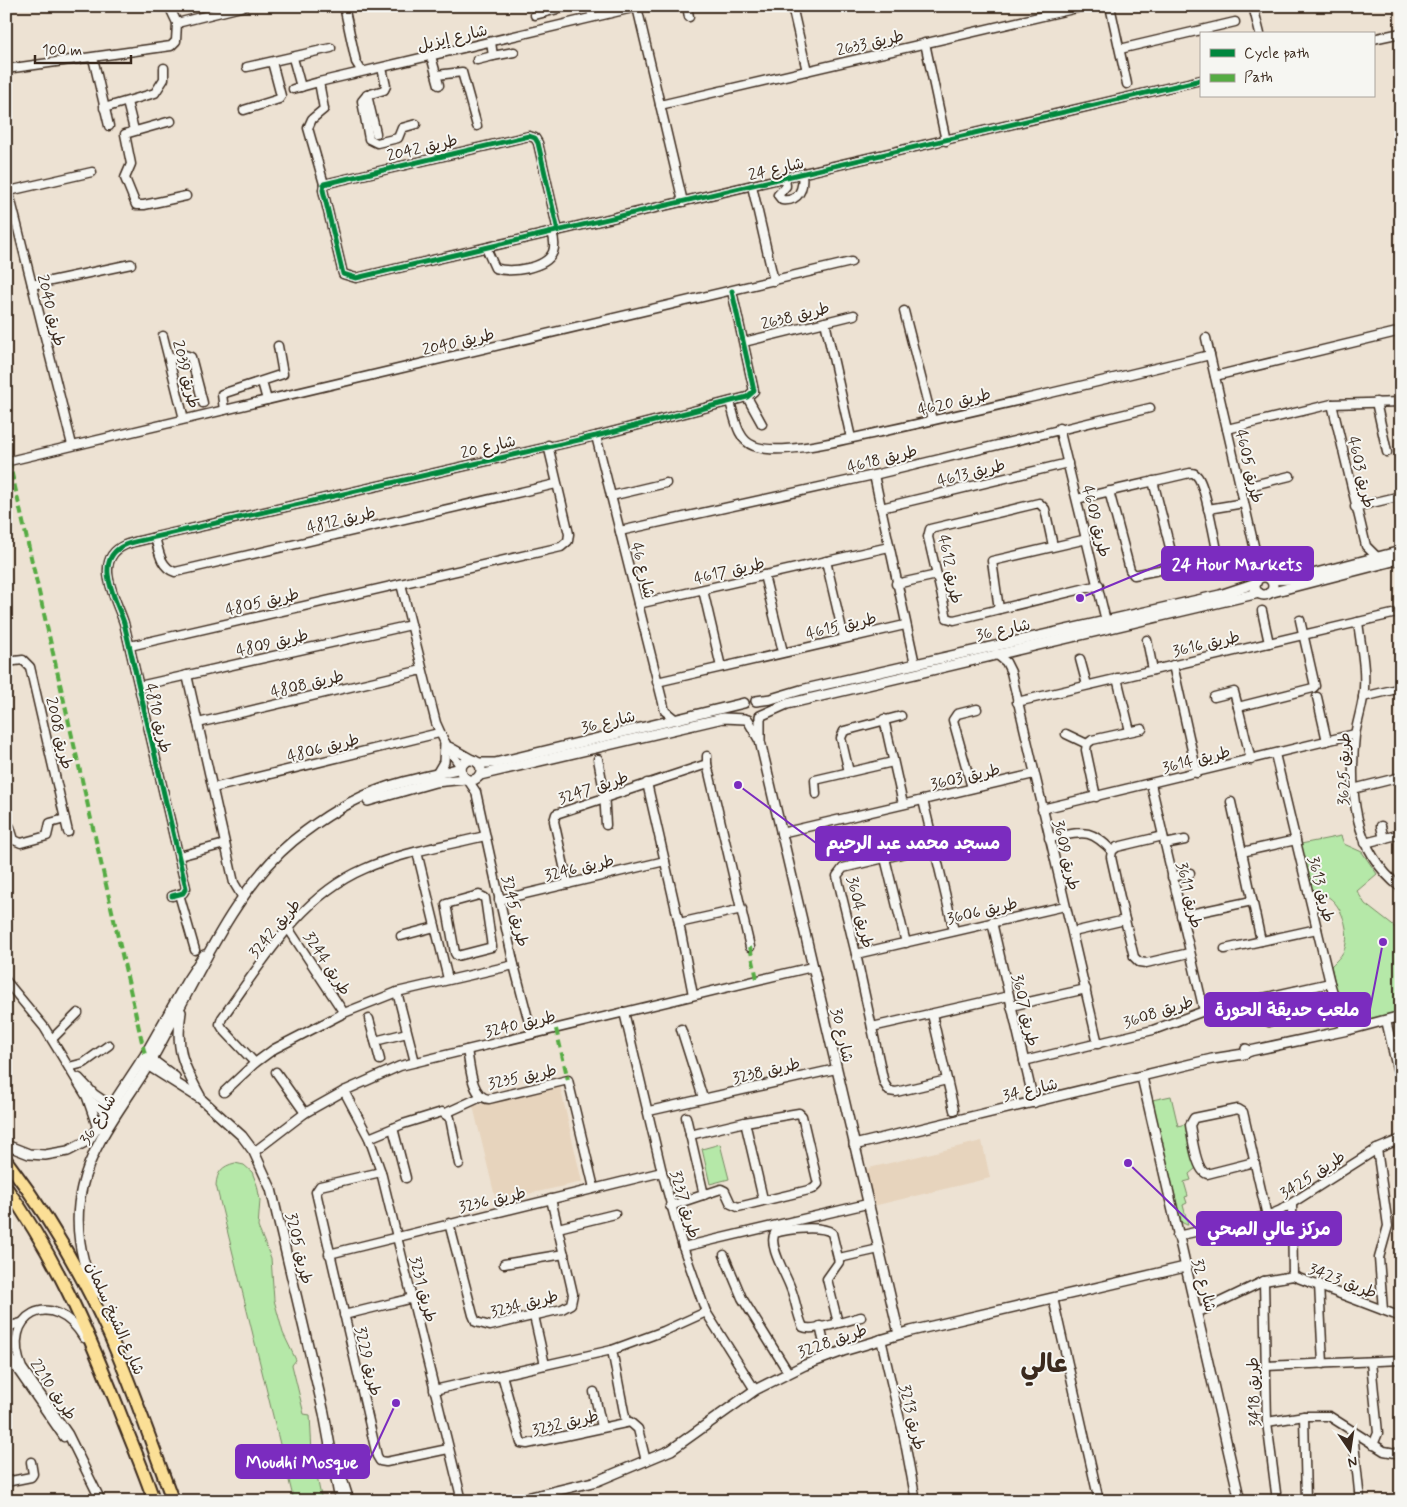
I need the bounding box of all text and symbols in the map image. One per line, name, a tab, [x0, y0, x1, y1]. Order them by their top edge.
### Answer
street label: شارع إيزيل	[415, 20, 490, 57]
street label: طريق 2633	[835, 26, 906, 61]
scale bar	[35, 32, 131, 64]
legend	[1200, 32, 1374, 98]
text: 100 m	[42, 41, 82, 61]
text: Cycle path	[1244, 44, 1309, 64]
text: Path	[1244, 68, 1273, 88]
street label: طريق 2042	[385, 130, 460, 167]
street label: شارع 24	[746, 153, 806, 186]
street label: طريق 2040	[31, 272, 70, 348]
street label: طريق 2638	[759, 298, 832, 335]
street label: طريق 2040	[420, 324, 496, 361]
street label: طريق 2039	[167, 338, 204, 411]
street label: طريق 4620	[916, 384, 993, 421]
street label: طريق 4605	[1230, 427, 1267, 505]
street label: شارع 20	[459, 431, 518, 464]
street label: طريق 4603	[1342, 434, 1379, 510]
street label: طريق 4618	[845, 441, 920, 478]
street label: طريق 4613	[935, 455, 1008, 492]
street label: طريق 4609	[1076, 483, 1115, 560]
street label: طريق 4812	[305, 502, 378, 539]
street label: طريق 4612	[933, 533, 967, 606]
street label: شارع 46	[625, 540, 660, 601]
callout: 24 Hour Markets	[1162, 547, 1313, 580]
street label: طريق 4617	[692, 553, 767, 590]
text: 24 Hour Markets	[1172, 553, 1302, 577]
street label: طريق 4805	[223, 584, 301, 621]
street label: طريق 4615	[804, 608, 879, 645]
street label: شارع 36	[974, 614, 1032, 646]
street label: طريق 4809	[234, 625, 310, 662]
street label: طريق 3616	[1171, 627, 1242, 662]
street label: طريق 4808	[269, 666, 346, 703]
street label: طريق 4810	[139, 681, 176, 755]
street label: طريق 2008	[40, 695, 77, 772]
street label: شارع 36	[579, 706, 638, 739]
street label: طريق 4806	[285, 729, 362, 768]
street label: طريق 3625	[1333, 732, 1356, 806]
street label: طريق 3614	[1160, 742, 1233, 779]
street label: طريق 3603	[928, 759, 1002, 796]
street label: طريق 3247	[556, 767, 631, 810]
street label: طريق 3609	[1047, 818, 1084, 893]
callout: مسجد محمد عبد الرحيم	[816, 827, 1010, 860]
text: مسجد محمد عبد الرحيم	[826, 832, 1000, 857]
street label: طريق 3246	[542, 850, 616, 887]
street label: طريق 3613	[1302, 854, 1339, 925]
street label: طريق 3611	[1171, 860, 1206, 931]
street label: طريق 3245	[496, 874, 533, 949]
street label: طريق 3604	[841, 874, 878, 950]
street label: طريق 3606	[945, 893, 1020, 930]
street label: طريق 3242	[244, 895, 306, 963]
street label: طريق 3244	[298, 928, 355, 1000]
street label: طريق 3607	[1006, 972, 1043, 1048]
street label: طريق 3608	[1121, 991, 1196, 1034]
callout: ملعب حديقة الحورة	[1205, 993, 1370, 1026]
text: ملعب حديقة الحورة	[1215, 999, 1359, 1023]
street label: طريق 3240	[483, 1006, 558, 1043]
street label: شارع 30	[825, 1006, 858, 1065]
street label: طريق 3238	[730, 1053, 802, 1089]
street label: طريق 3235	[486, 1060, 559, 1095]
street label: شارع 34	[1001, 1074, 1060, 1107]
street label: شارع 36	[75, 1091, 121, 1149]
street label: طريق 3425	[1276, 1146, 1350, 1204]
street label: طريق 3237	[665, 1168, 704, 1241]
street label: طريق 3236	[457, 1183, 528, 1218]
street label: طريق 3205	[280, 1210, 317, 1286]
callout: مركز عالي الصحي	[1197, 1212, 1341, 1245]
text: مركز عالي الصحي	[1207, 1218, 1331, 1245]
street label: طريق 3231	[404, 1254, 441, 1325]
street label: شارع 32	[1186, 1256, 1221, 1314]
street label: شارع الشيخ سلمان	[80, 1259, 149, 1379]
street label: طريق 3423	[1305, 1259, 1380, 1304]
street label: طريق 3234	[488, 1286, 561, 1323]
street label: طريق 3228	[795, 1320, 870, 1363]
street label: طريق 3229	[349, 1324, 386, 1398]
district label: عالي	[1021, 1348, 1068, 1387]
street label: طريق 2210	[25, 1355, 81, 1424]
street label: طريق 3418	[1243, 1357, 1266, 1427]
street label: طريق 3213	[894, 1382, 929, 1452]
street label: طريق 3232	[530, 1406, 601, 1441]
north arrow	[1324, 1424, 1374, 1474]
callout: Moudhi Mosque	[236, 1445, 369, 1478]
text: Moudhi Mosque	[246, 1451, 359, 1475]
text: N	[1346, 1452, 1359, 1472]

